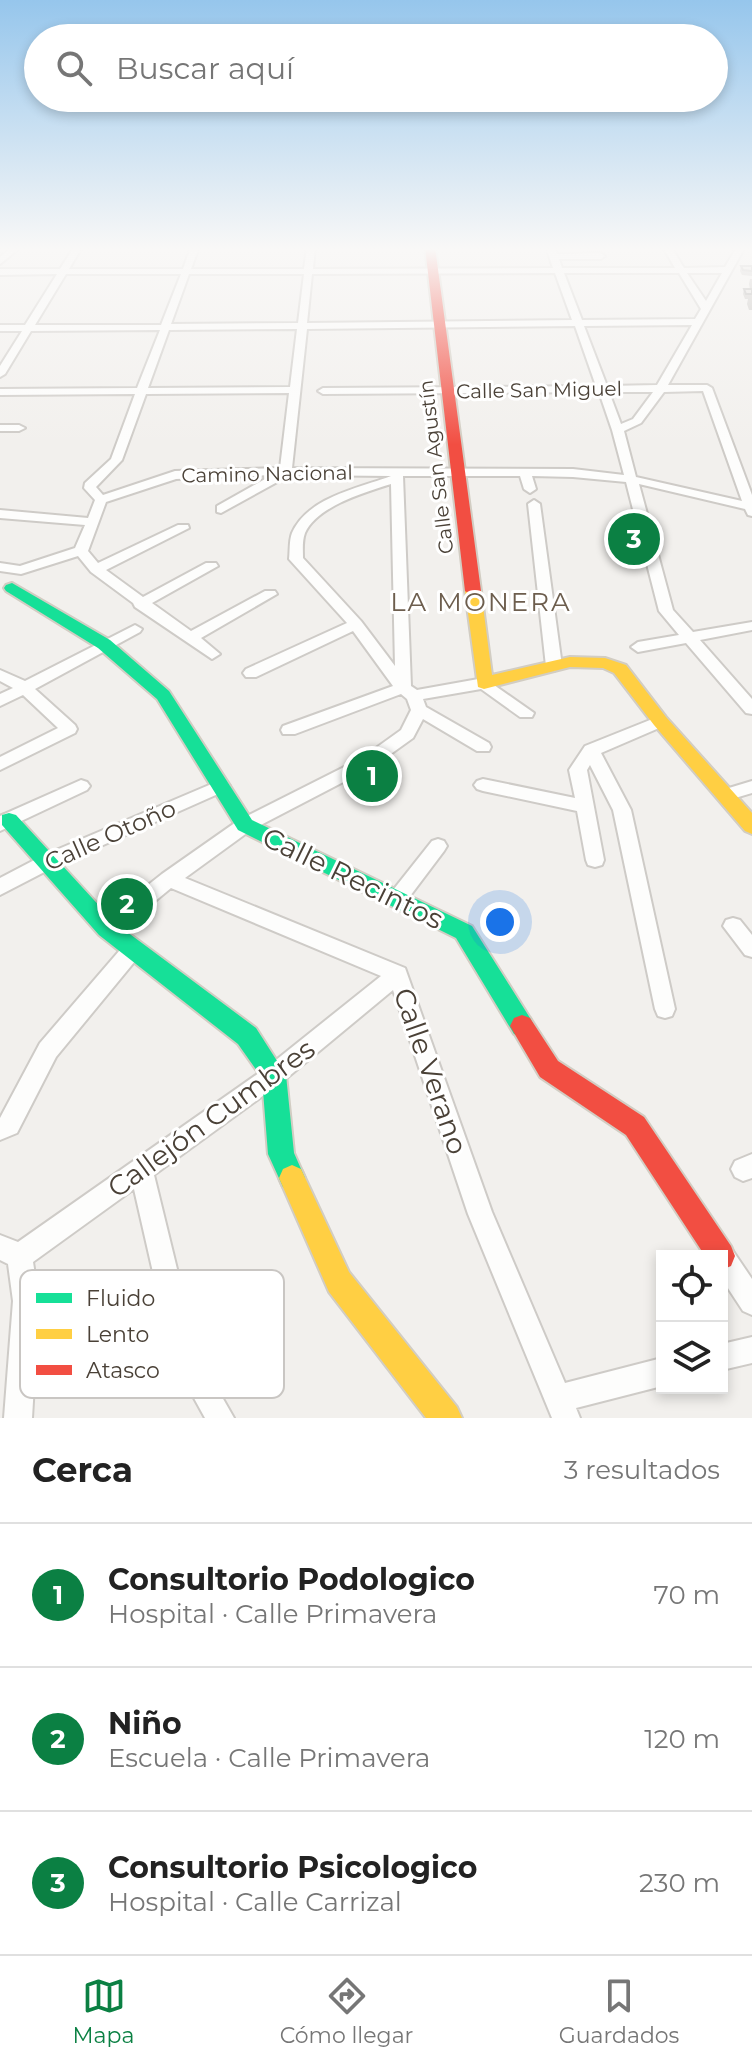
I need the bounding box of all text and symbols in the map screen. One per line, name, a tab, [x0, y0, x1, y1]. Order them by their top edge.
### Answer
search box	[24, 24, 728, 112]
icon: search	[52, 46, 96, 90]
text: Buscar aquí	[116, 50, 294, 87]
street label: Calle San Miguel	[456, 377, 622, 403]
street label: Calle San Agustín	[413, 379, 459, 555]
street label: Camino Nacional	[181, 461, 353, 487]
pin: 3	[608, 509, 660, 569]
district label: LA MONERA	[390, 586, 572, 618]
pin: 1	[346, 746, 398, 806]
street label: Calle Otoño	[40, 793, 180, 877]
street label: Calle Recintos	[257, 820, 449, 936]
pin: 2	[101, 874, 153, 934]
your location	[480, 902, 520, 942]
street label: Calle Verano	[387, 983, 475, 1159]
street label: Callejón Cumbres	[101, 1031, 321, 1205]
map controls	[656, 1250, 728, 1394]
button: locate	[656, 1250, 728, 1322]
legend	[20, 1270, 284, 1398]
text: Fluido	[86, 1285, 155, 1312]
text: Lento	[86, 1321, 149, 1348]
button: layers	[656, 1322, 728, 1394]
text: Atasco	[86, 1357, 160, 1384]
text: Cerca	[32, 1449, 133, 1491]
text: 3 resultados	[564, 1454, 720, 1486]
text: Consultorio Podologico	[108, 1561, 475, 1598]
text: 1	[53, 1579, 63, 1611]
text: 70 m	[654, 1579, 720, 1611]
text: Hospital · Calle Primavera	[108, 1598, 437, 1630]
text: Niño	[108, 1705, 182, 1742]
text: 2	[50, 1723, 66, 1755]
text: 120 m	[644, 1723, 720, 1755]
text: Escuela · Calle Primavera	[108, 1742, 430, 1774]
text: Consultorio Psicologico	[108, 1849, 477, 1886]
text: 3	[50, 1867, 66, 1899]
text: 230 m	[639, 1867, 720, 1899]
text: Hospital · Calle Carrizal	[108, 1886, 402, 1918]
tab: Mapa	[73, 1974, 134, 2049]
tab: Cómo llegar	[280, 1974, 413, 2049]
tab: Guardados	[559, 1974, 679, 2049]

